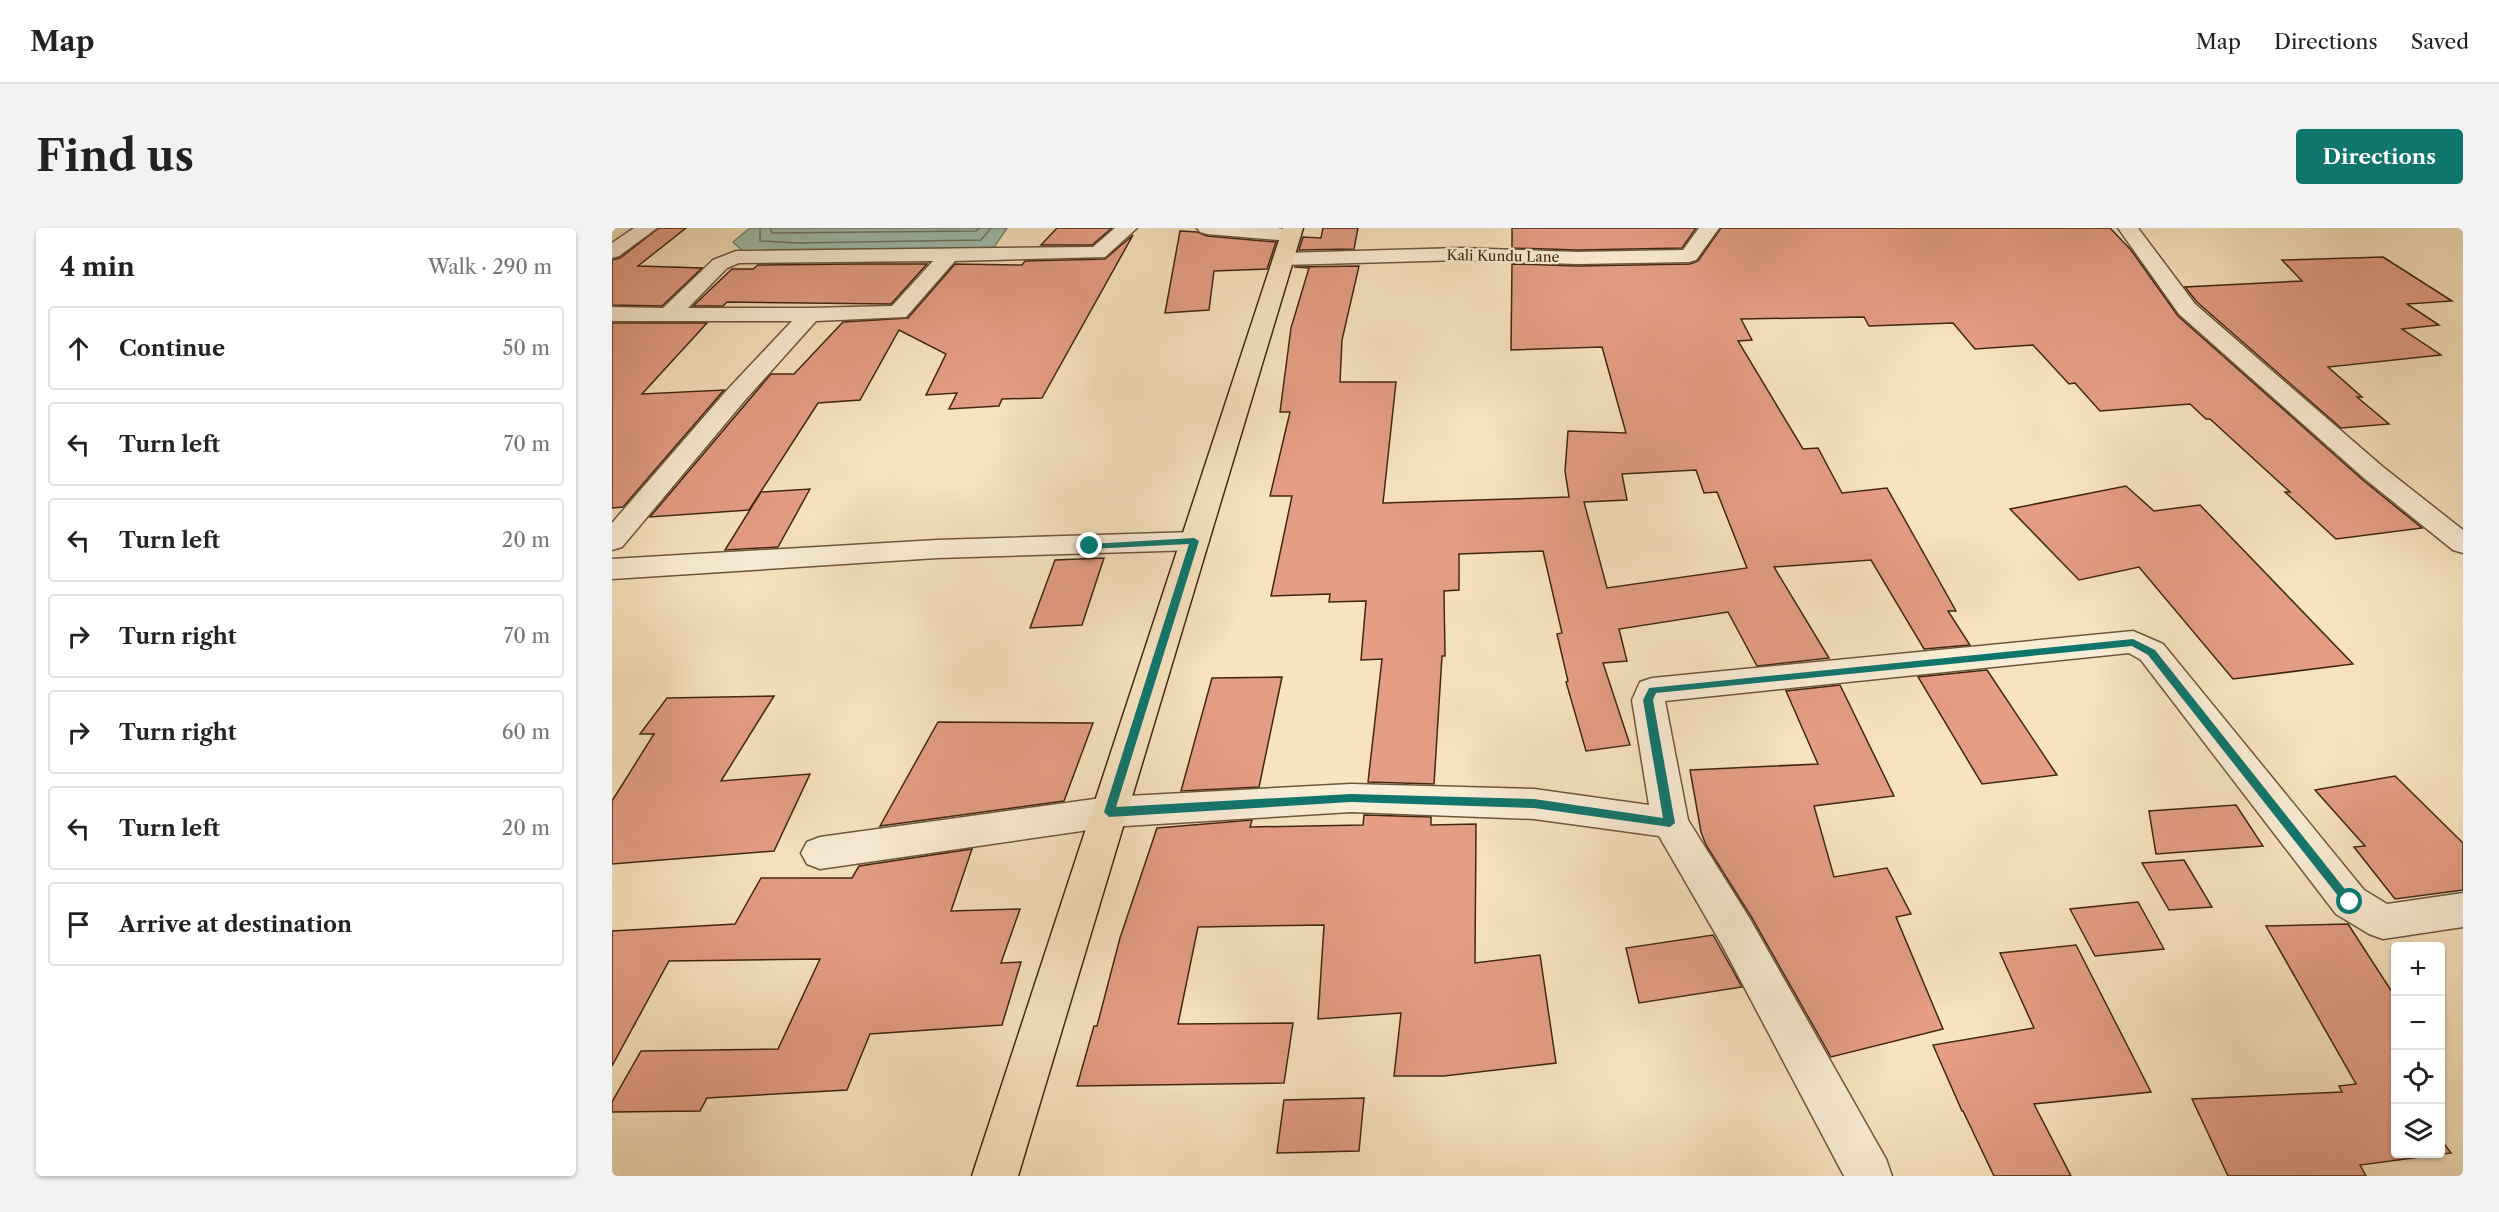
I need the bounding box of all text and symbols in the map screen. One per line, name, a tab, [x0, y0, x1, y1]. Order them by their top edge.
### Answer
text: Map	[30, 24, 94, 58]
text: Map	[2196, 29, 2241, 54]
text: Directions	[2274, 29, 2378, 54]
text: Saved	[2411, 29, 2469, 54]
button: Directions	[2296, 129, 2463, 184]
text: Find us	[36, 130, 194, 182]
street label: Kali Kundu Lane	[1446, 246, 1560, 266]
text: 4 min	[60, 251, 135, 283]
text: Walk · 290 m	[428, 255, 552, 279]
icon: ahead	[62, 332, 95, 365]
text: Continue	[119, 335, 225, 362]
text: 50 m	[503, 336, 550, 360]
icon: left	[62, 428, 95, 461]
text: Turn left	[119, 431, 220, 458]
text: 70 m	[504, 432, 550, 456]
icon: left	[62, 524, 95, 557]
text: Turn left	[119, 527, 220, 554]
text: 20 m	[502, 528, 550, 552]
route end	[1076, 532, 1102, 558]
icon: right	[62, 620, 95, 653]
text: Turn right	[119, 623, 237, 650]
text: 70 m	[504, 624, 550, 648]
icon: right	[62, 716, 95, 749]
text: Turn right	[119, 719, 237, 746]
text: 60 m	[502, 720, 550, 744]
icon: left	[62, 812, 95, 845]
text: Turn left	[119, 815, 220, 842]
text: 20 m	[502, 816, 550, 840]
route start	[2336, 888, 2362, 914]
icon: arrive	[62, 908, 95, 941]
text: Arrive at destination	[119, 911, 352, 938]
map controls	[2391, 942, 2445, 1158]
button: +	[2391, 942, 2445, 996]
button: −	[2391, 996, 2445, 1050]
button: locate	[2391, 1050, 2445, 1104]
button: layers	[2391, 1104, 2445, 1158]

